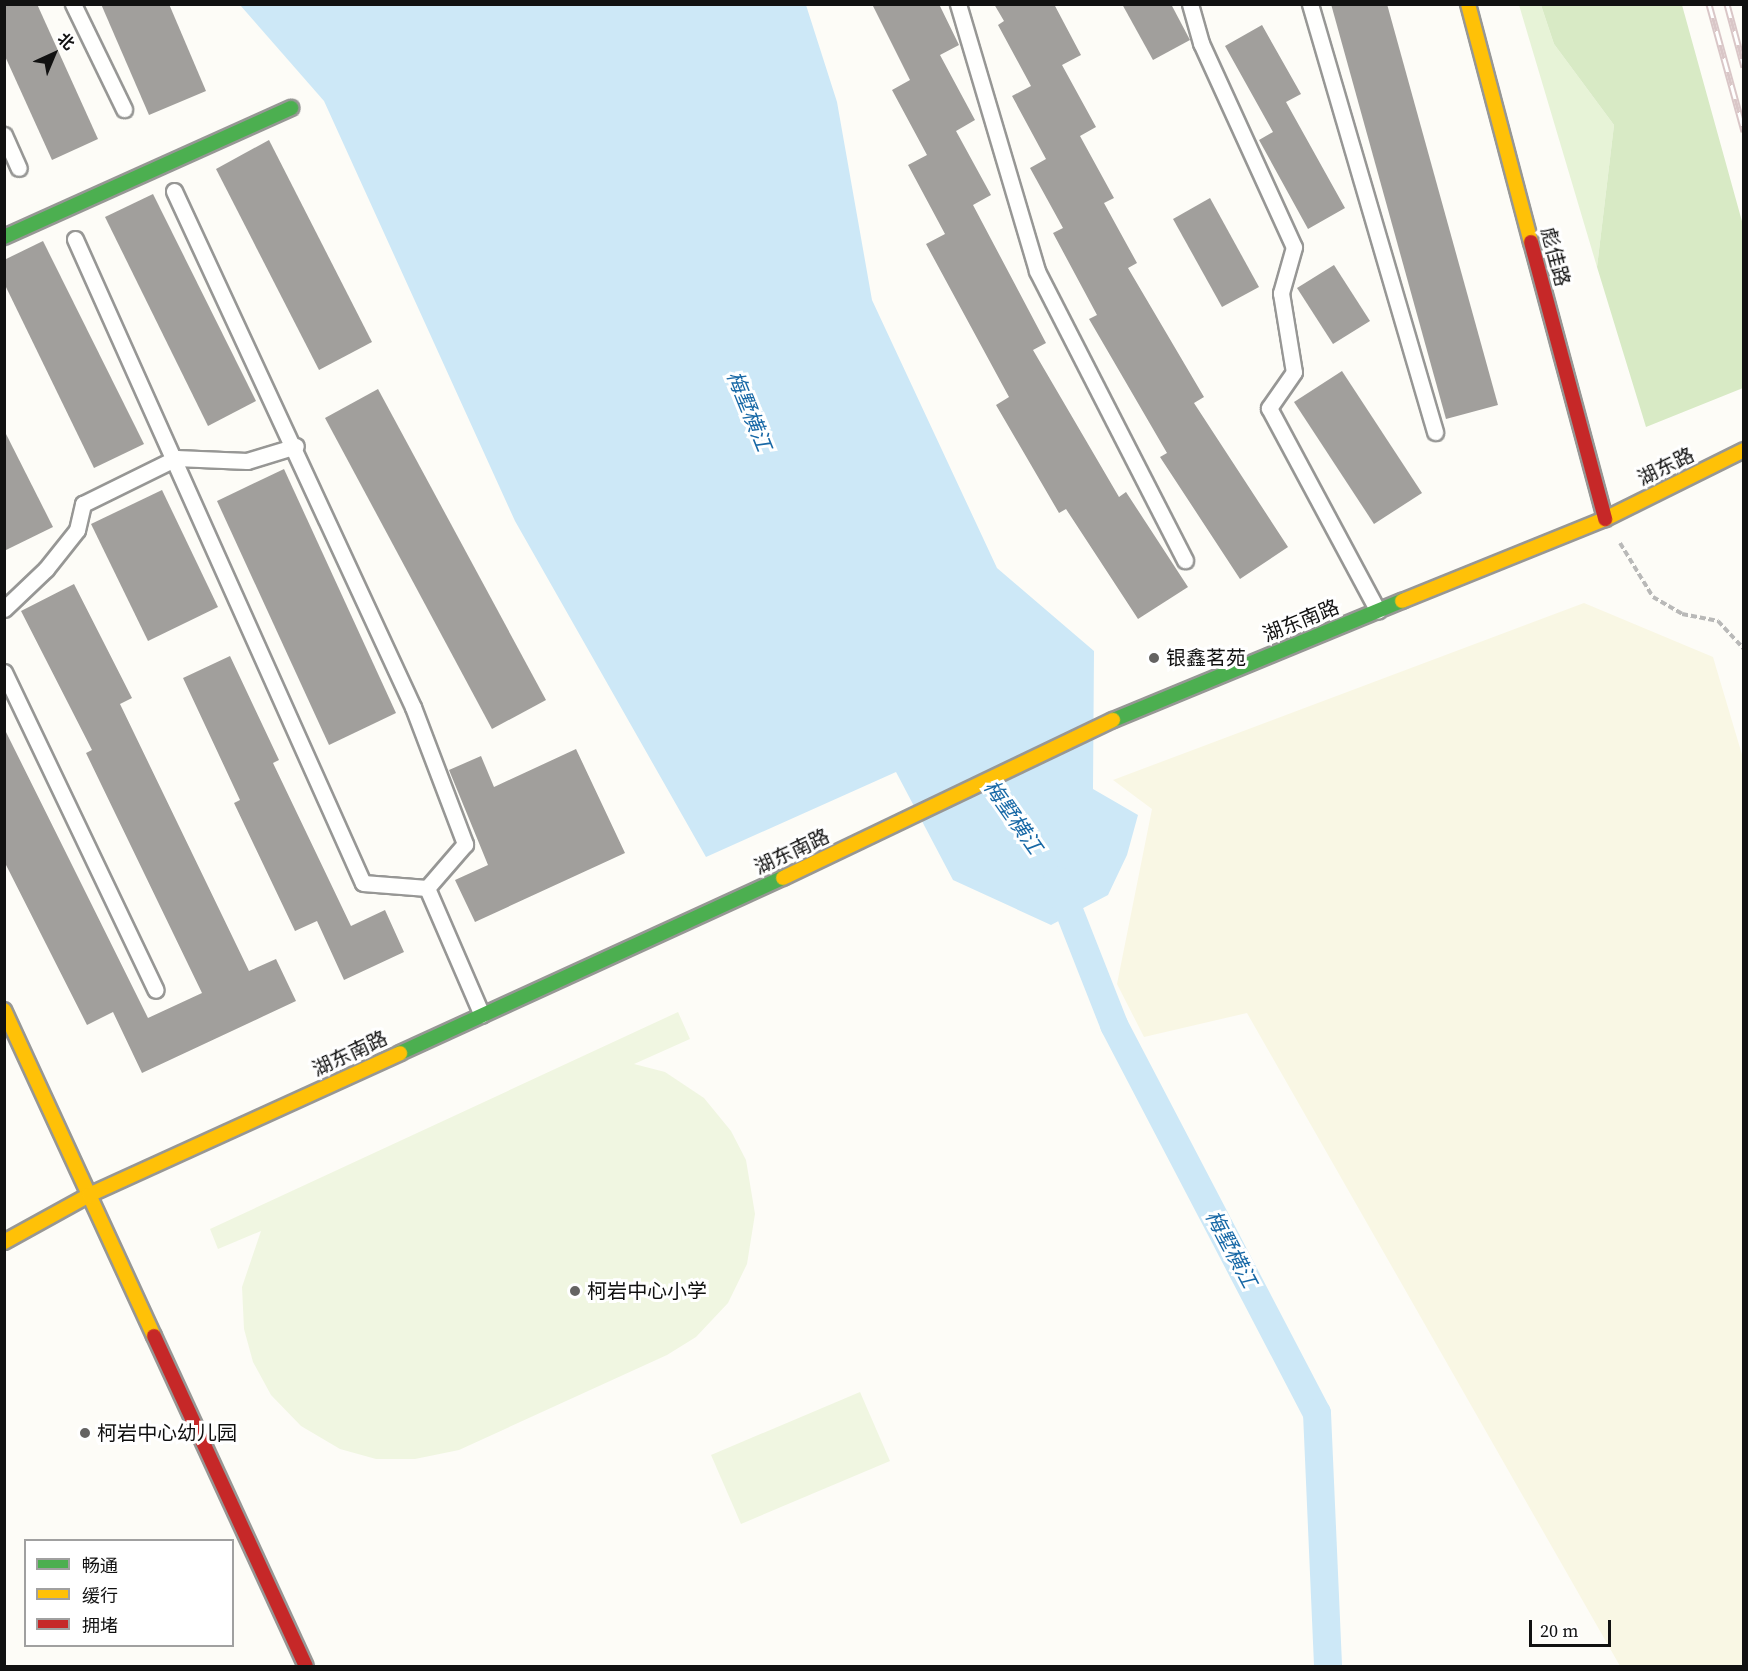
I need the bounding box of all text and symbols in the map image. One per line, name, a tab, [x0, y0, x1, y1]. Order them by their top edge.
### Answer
north arrow	[24, 24, 84, 84]
text: 北	[53, 28, 80, 55]
street label: 彪佳路	[1536, 225, 1574, 289]
water label: 梅墅横江	[722, 367, 776, 455]
street label: 湖东路	[1634, 443, 1698, 491]
street label: 湖东南路	[1259, 595, 1343, 647]
place label: 银鑫茗苑	[1166, 646, 1246, 670]
marker: 银鑫茗苑	[1147, 651, 1161, 665]
water label: 梅墅横江	[979, 775, 1047, 859]
street label: 湖东南路	[751, 824, 833, 880]
street label: 湖东南路	[309, 1026, 391, 1082]
water label: 梅墅横江	[1200, 1206, 1262, 1292]
place label: 柯岩中心小学	[587, 1279, 707, 1303]
marker: 柯岩中心小学	[568, 1284, 582, 1298]
place label: 柯岩中心幼儿园	[97, 1421, 237, 1445]
marker: 柯岩中心幼儿园	[78, 1426, 92, 1440]
legend	[24, 1539, 234, 1647]
text: 畅通	[82, 1553, 118, 1578]
text: 缓行	[82, 1583, 118, 1608]
scale bar	[1532, 1608, 1614, 1646]
text: 拥堵	[82, 1613, 118, 1638]
text: 20 m	[1540, 1618, 1578, 1643]

